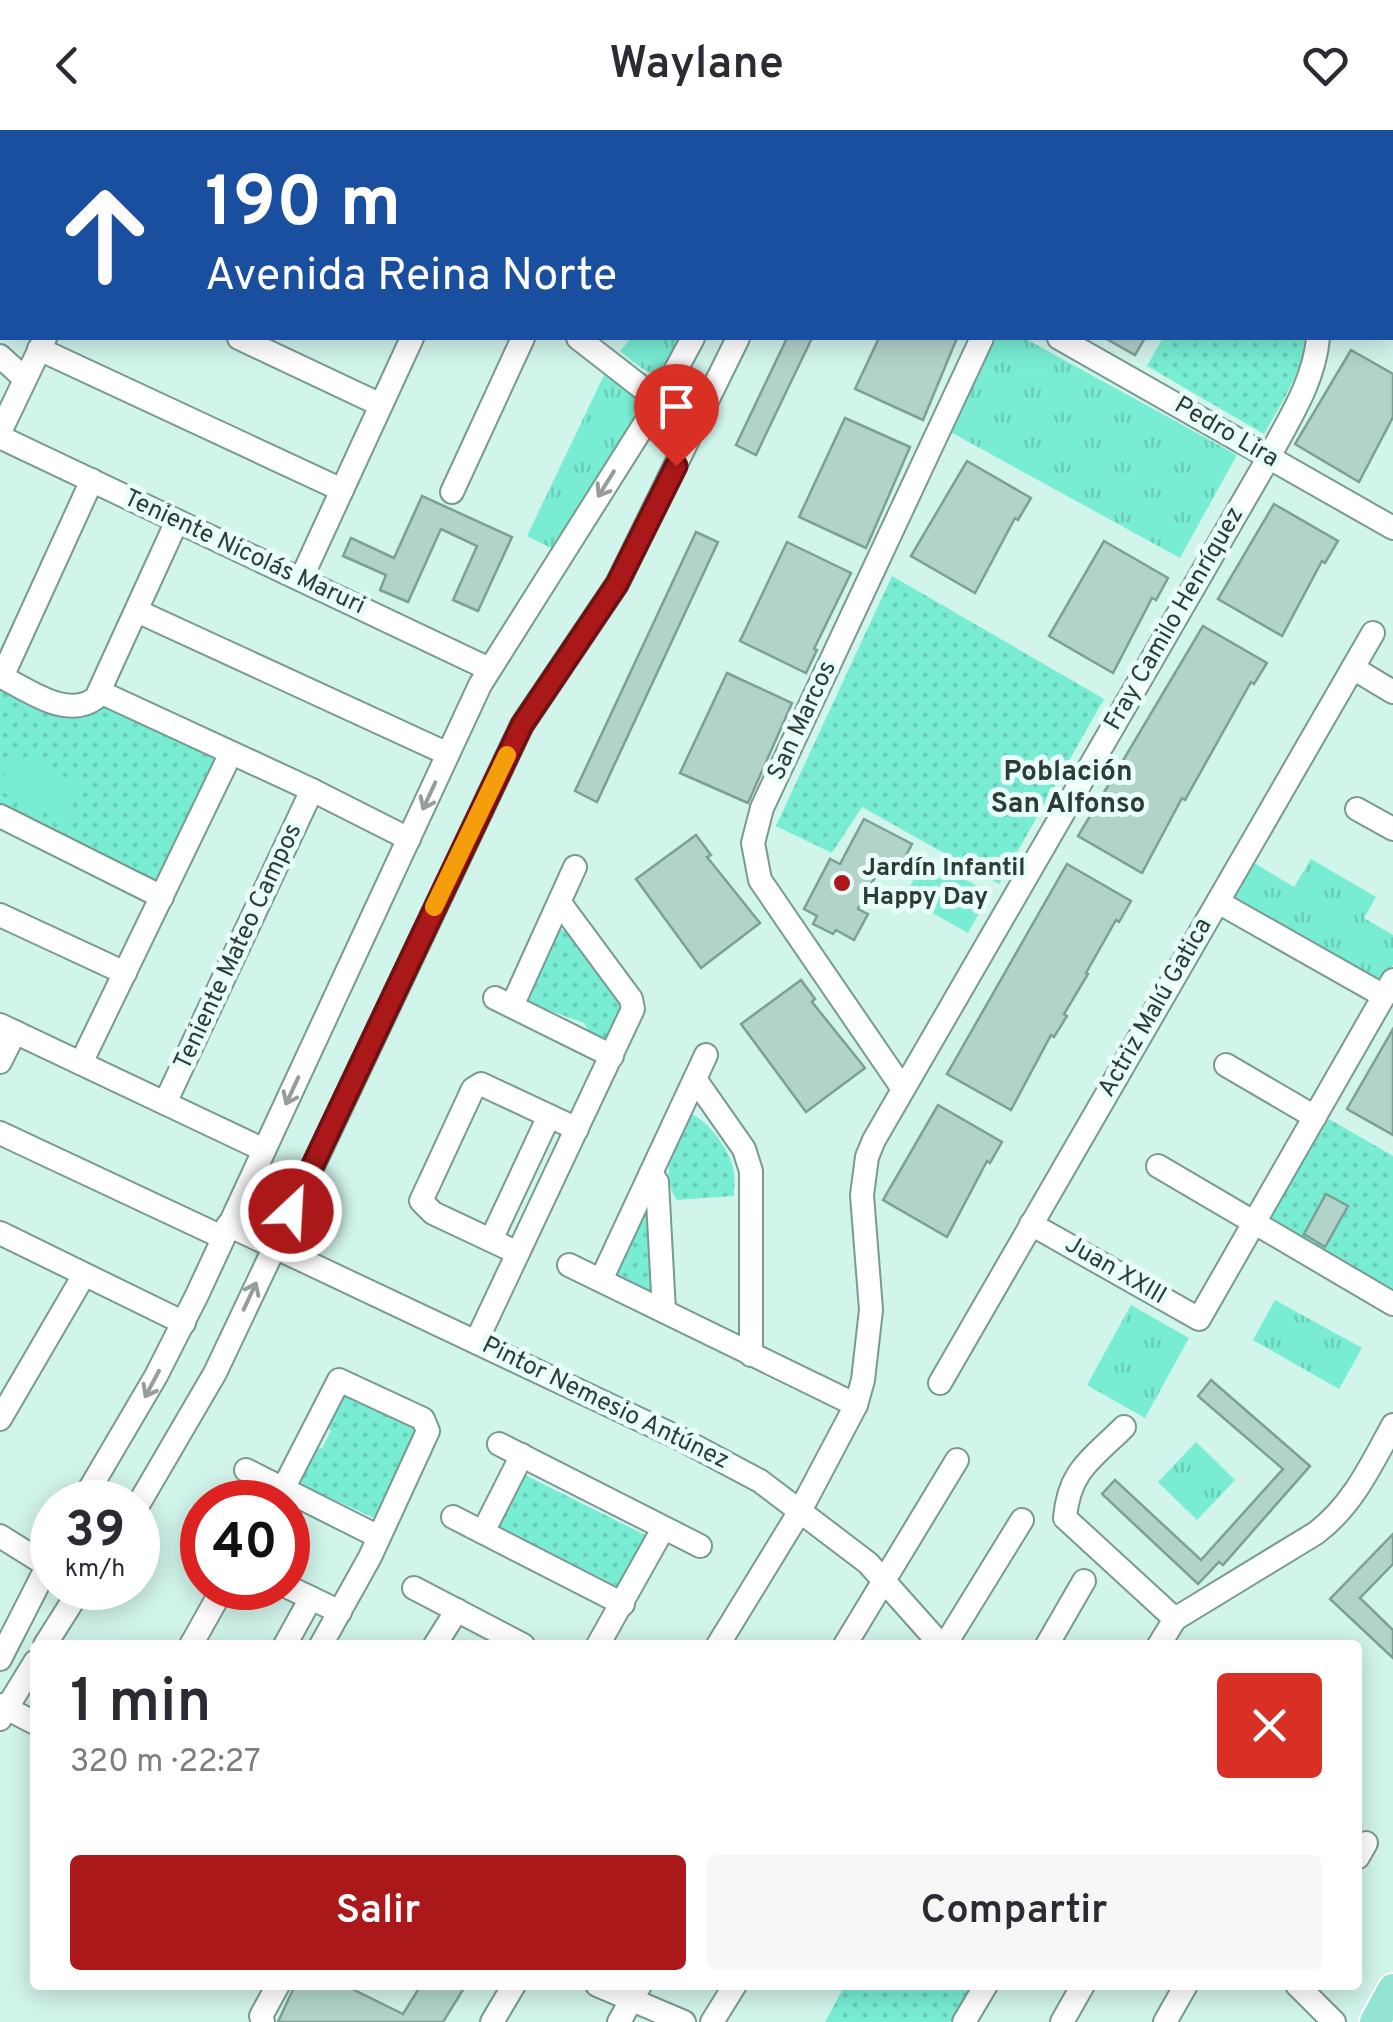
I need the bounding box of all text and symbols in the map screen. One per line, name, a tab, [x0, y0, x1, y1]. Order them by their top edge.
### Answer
text: Waylane	[609, 37, 784, 94]
icon: back	[40, 38, 95, 93]
icon: heart	[1298, 38, 1353, 93]
text: 190 m	[205, 162, 401, 251]
icon: ahead	[40, 170, 170, 300]
text: Avenida Reina Norte	[205, 249, 617, 306]
pin	[634, 364, 719, 467]
icon: arrive	[649, 379, 704, 434]
street label: Pedro Lira	[1168, 390, 1284, 476]
one-way arrow	[596, 469, 617, 498]
street label: Teniente Nicolás Maruri	[118, 483, 370, 623]
street label: Fray Camilo Henríquez	[1098, 502, 1252, 736]
street label: San Marcos	[761, 656, 845, 786]
district label: Población San Alfonso	[991, 755, 1145, 823]
one-way arrow	[418, 780, 437, 810]
street label: Teniente Mateo Campos	[168, 819, 310, 1075]
place label: Jardín Infantil Happy Day	[862, 853, 1026, 914]
marker: Jardín Infantil Happy Day	[831, 872, 853, 894]
street label: Actriz Malú Gatica	[1092, 913, 1220, 1103]
one-way arrow	[281, 1075, 300, 1105]
position arrow	[239, 1159, 343, 1263]
street label: Juan XXIII	[1058, 1229, 1172, 1313]
one-way arrow	[242, 1282, 261, 1312]
street label: Pintor Nemesio Antúnez	[476, 1330, 734, 1478]
one-way arrow	[141, 1368, 161, 1398]
speed limit sign: 40	[180, 1480, 310, 1610]
text: 39	[65, 1501, 125, 1564]
text: km/h	[65, 1554, 125, 1586]
text: 1 min	[70, 1667, 211, 1743]
button: close	[1217, 1673, 1322, 1778]
text: 320 m · 22:27	[70, 1743, 261, 1783]
button: Salir	[70, 1855, 686, 1970]
button: Compartir	[706, 1855, 1322, 1970]

